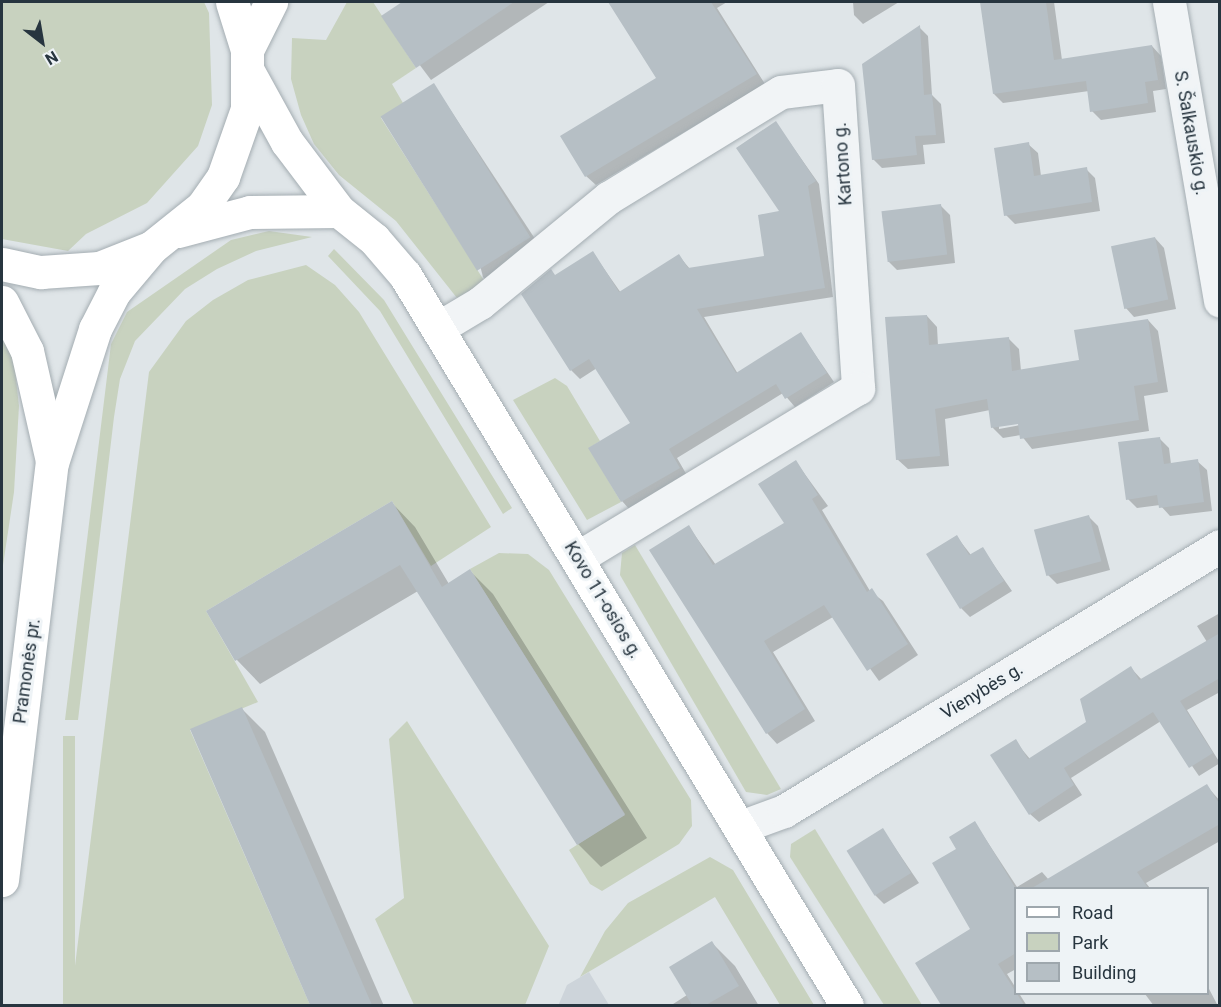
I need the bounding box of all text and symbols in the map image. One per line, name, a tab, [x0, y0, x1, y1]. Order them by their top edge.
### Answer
north arrow	[12, 12, 72, 72]
text: N	[42, 47, 61, 69]
street label: S. Šalkauskio g.	[1169, 69, 1213, 197]
street label: Kartono g.	[829, 122, 857, 206]
street label: Kovo 11-osios g.	[560, 538, 646, 662]
street label: Pramonės pr.	[9, 617, 45, 725]
street label: Vienybės g.	[937, 658, 1027, 724]
legend	[1014, 887, 1209, 995]
text: Road	[1072, 902, 1113, 923]
text: Park	[1072, 932, 1108, 953]
text: Building	[1072, 962, 1136, 983]

